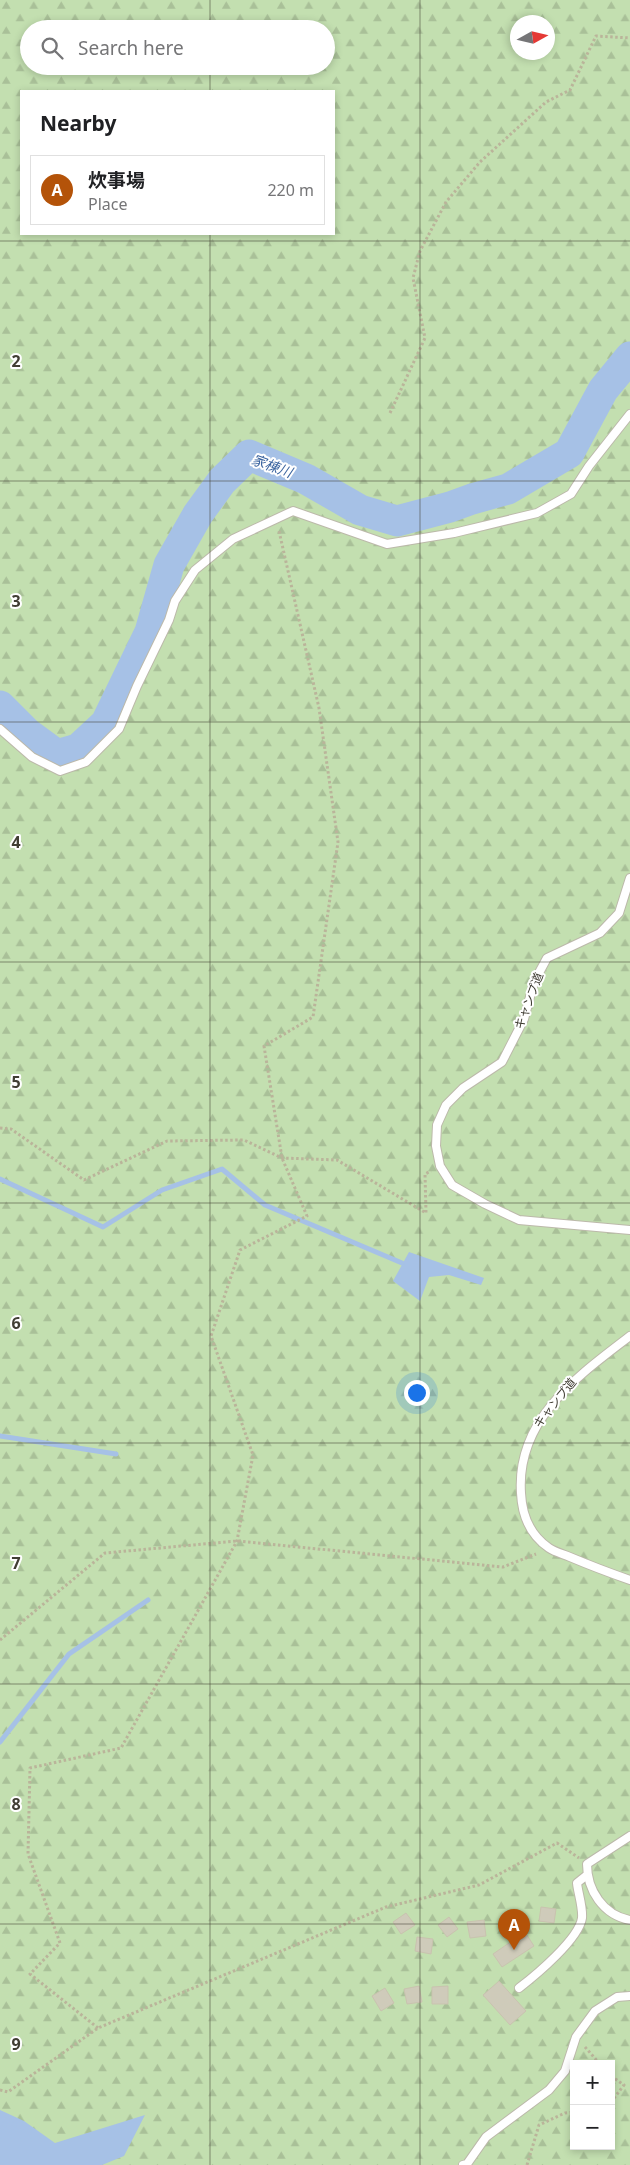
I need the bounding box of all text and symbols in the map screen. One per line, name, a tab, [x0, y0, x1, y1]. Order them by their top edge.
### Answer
north arrow	[510, 15, 555, 60]
search box	[20, 20, 335, 75]
icon: search	[38, 34, 66, 62]
text: Search here	[78, 35, 184, 61]
text: Nearby	[40, 109, 116, 137]
text: 炊事場	[88, 167, 145, 193]
text: A	[51, 179, 63, 201]
text: 220 m	[267, 179, 314, 201]
text: Place	[88, 193, 128, 215]
text: 2	[11, 350, 21, 372]
water label: 家棟川	[249, 449, 297, 482]
text: 3	[11, 590, 21, 612]
text: 4	[11, 831, 21, 853]
street label: キャンプ道	[510, 970, 547, 1032]
text: 5	[11, 1071, 21, 1093]
text: 6	[11, 1312, 21, 1334]
street label: キャンプ道	[529, 1374, 580, 1431]
your location	[404, 1380, 430, 1406]
text: 7	[11, 1552, 21, 1574]
text: 8	[11, 1793, 21, 1815]
pin: A	[498, 1909, 530, 1950]
text: 9	[11, 2033, 21, 2055]
map controls	[570, 2060, 615, 2150]
button: +	[570, 2060, 615, 2105]
button: −	[570, 2105, 615, 2150]

